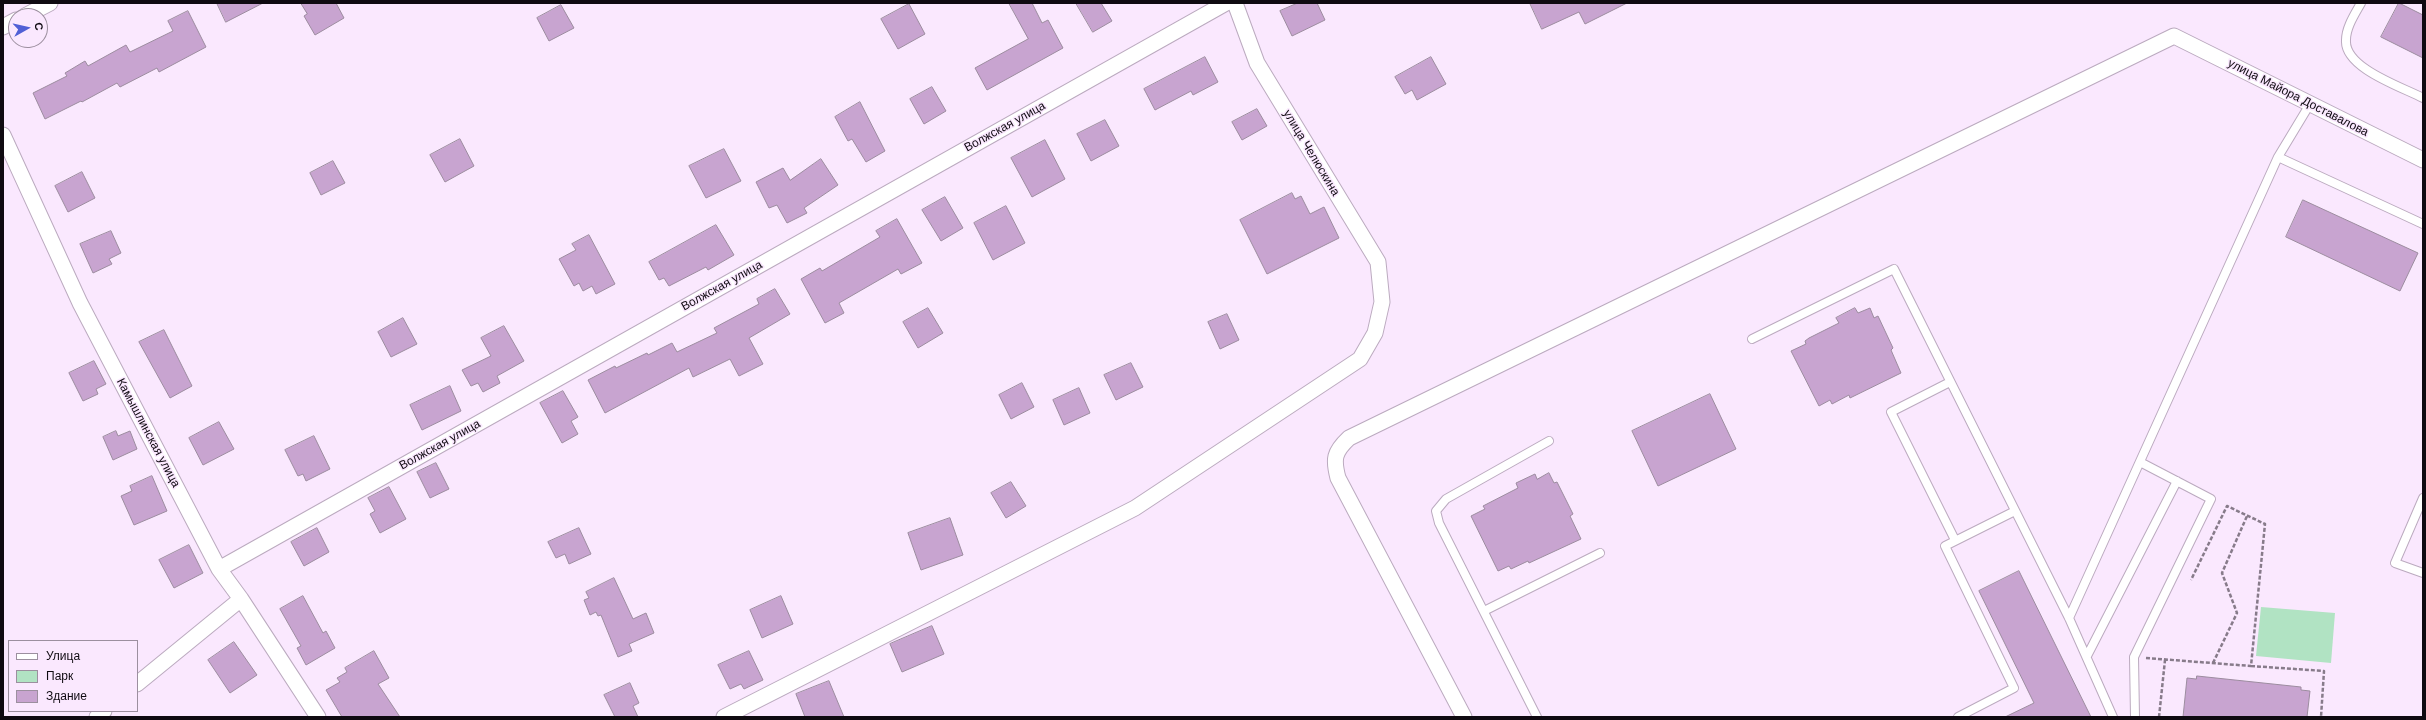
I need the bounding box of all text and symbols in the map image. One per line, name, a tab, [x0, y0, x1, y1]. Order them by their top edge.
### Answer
north arrow	[8, 8, 48, 48]
text: С	[32, 22, 45, 31]
street label: улица Майора Доставалова	[2225, 56, 2371, 140]
street label: Волжская улица	[962, 99, 1048, 155]
street label: улица Челюскина	[1280, 107, 1342, 199]
street label: Волжская улица	[679, 258, 765, 314]
street label: Камышлинская улица	[113, 376, 183, 490]
street label: Волжская улица	[397, 417, 483, 473]
legend	[8, 640, 138, 712]
text: Улица	[46, 649, 80, 663]
text: Парк	[46, 669, 73, 683]
text: Здание	[46, 689, 87, 703]

